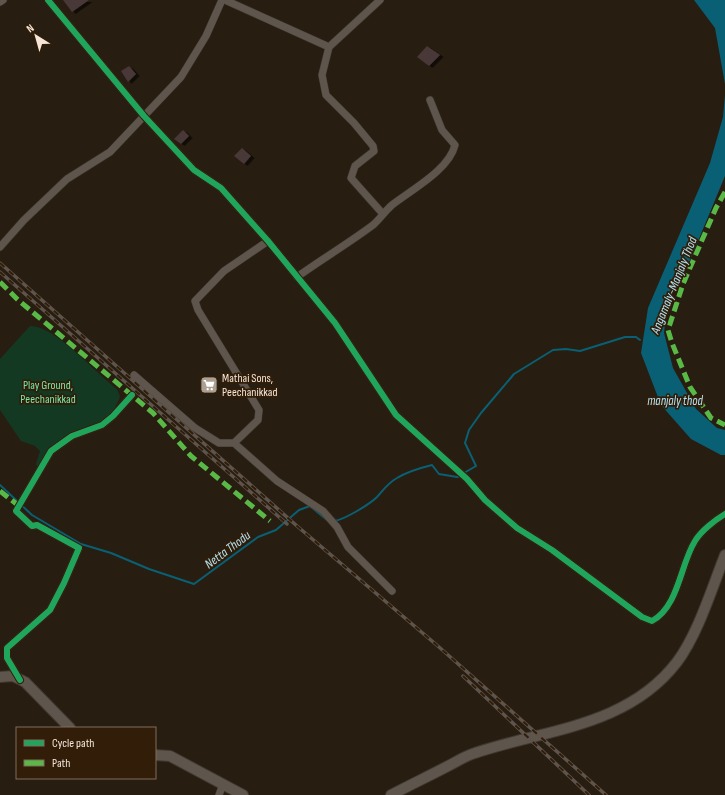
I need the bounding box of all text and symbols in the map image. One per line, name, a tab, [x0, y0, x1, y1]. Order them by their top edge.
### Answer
north arrow	[16, 16, 56, 56]
text: N	[24, 21, 37, 35]
water label: Angamaly-Manjaly Thod	[647, 234, 701, 337]
place label: Mathai Sons, Peechanikkad	[222, 371, 277, 400]
supermarket icon: Mathai Sons, Peechanikkad	[199, 375, 219, 395]
park label: Play Ground, Peechanikkad	[20, 378, 76, 407]
water label: manjaly thod	[647, 393, 703, 409]
water label: Netta Thodu	[202, 527, 254, 572]
legend	[16, 727, 156, 779]
text: Cycle path	[52, 736, 94, 751]
text: Path	[52, 756, 70, 771]

